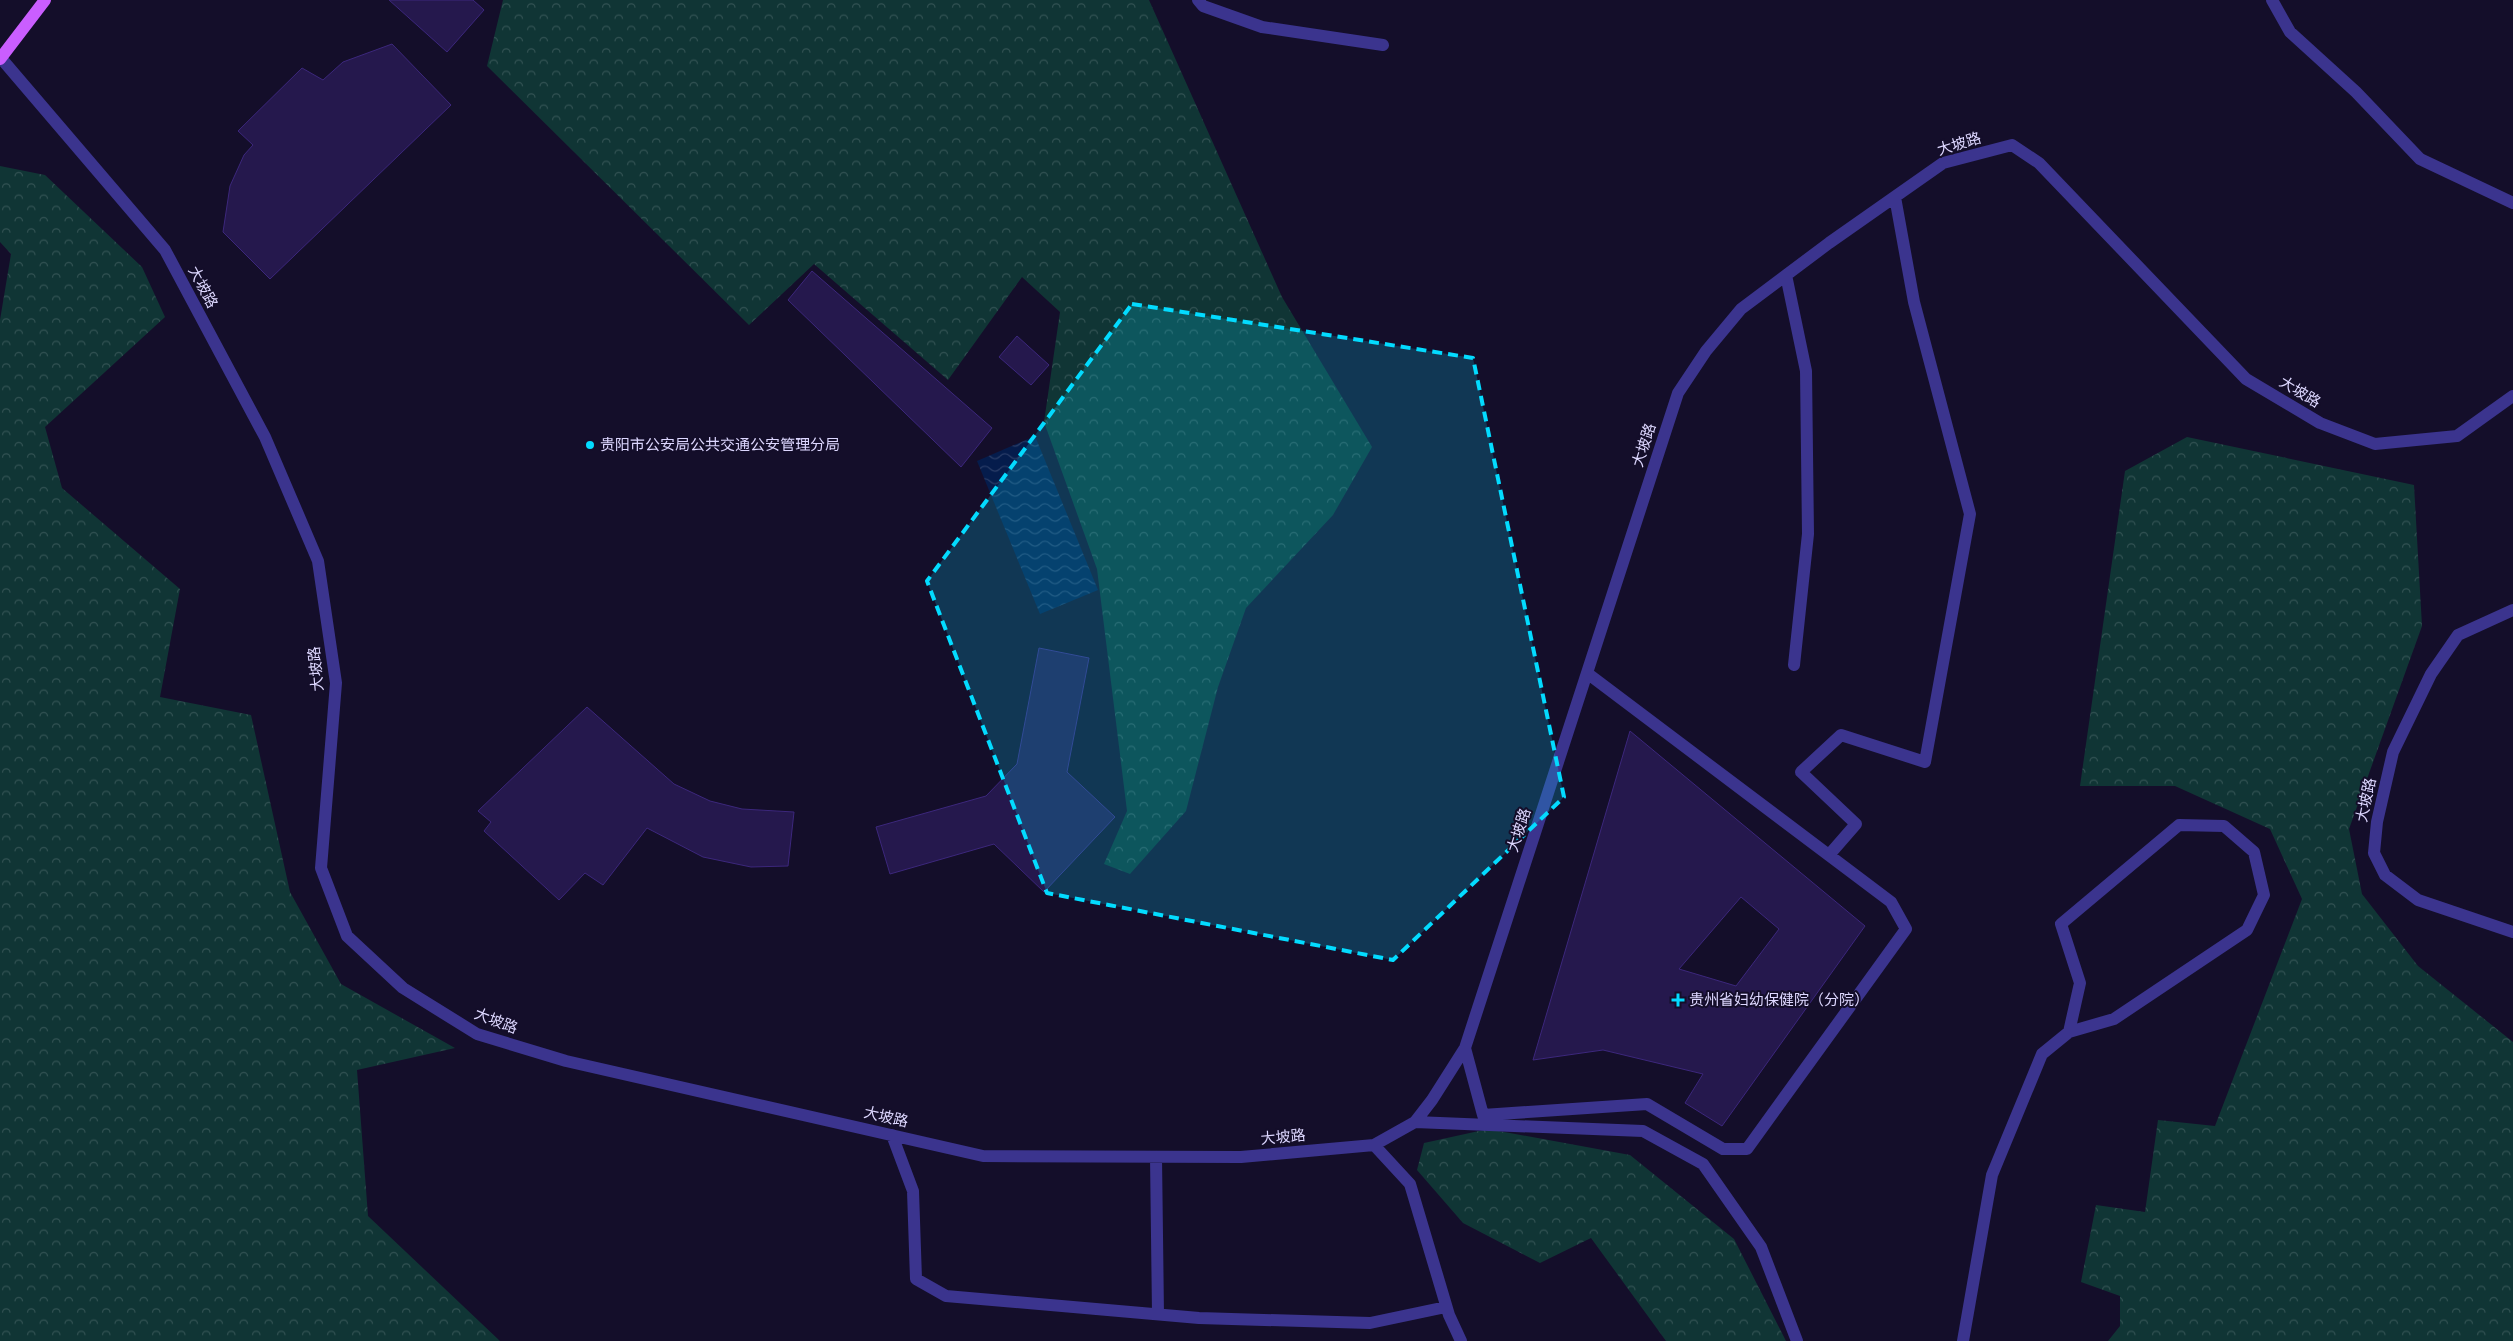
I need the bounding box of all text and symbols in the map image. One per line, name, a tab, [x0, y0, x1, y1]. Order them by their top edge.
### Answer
street label: 大坡路	[1935, 129, 1983, 159]
street label: 大坡路	[184, 263, 222, 311]
street label: 大坡路	[2276, 373, 2324, 411]
street label: 大坡路	[1628, 421, 1660, 469]
place label: 贵阳市公安局公共交通公安管理分局	[600, 436, 840, 454]
marker: 贵阳市公安局公共交通公安管理分局	[584, 439, 596, 451]
street label: 大坡路	[305, 646, 327, 692]
street label: 大坡路	[2353, 776, 2379, 824]
street label: 大坡路	[1503, 806, 1535, 854]
place label: 贵州省妇幼保健院（分院）	[1689, 991, 1869, 1009]
marker: 贵州省妇幼保健院（分院）	[1671, 993, 1685, 1007]
street label: 大坡路	[472, 1005, 520, 1037]
street label: 大坡路	[862, 1103, 910, 1131]
street label: 大坡路	[1260, 1126, 1306, 1148]

